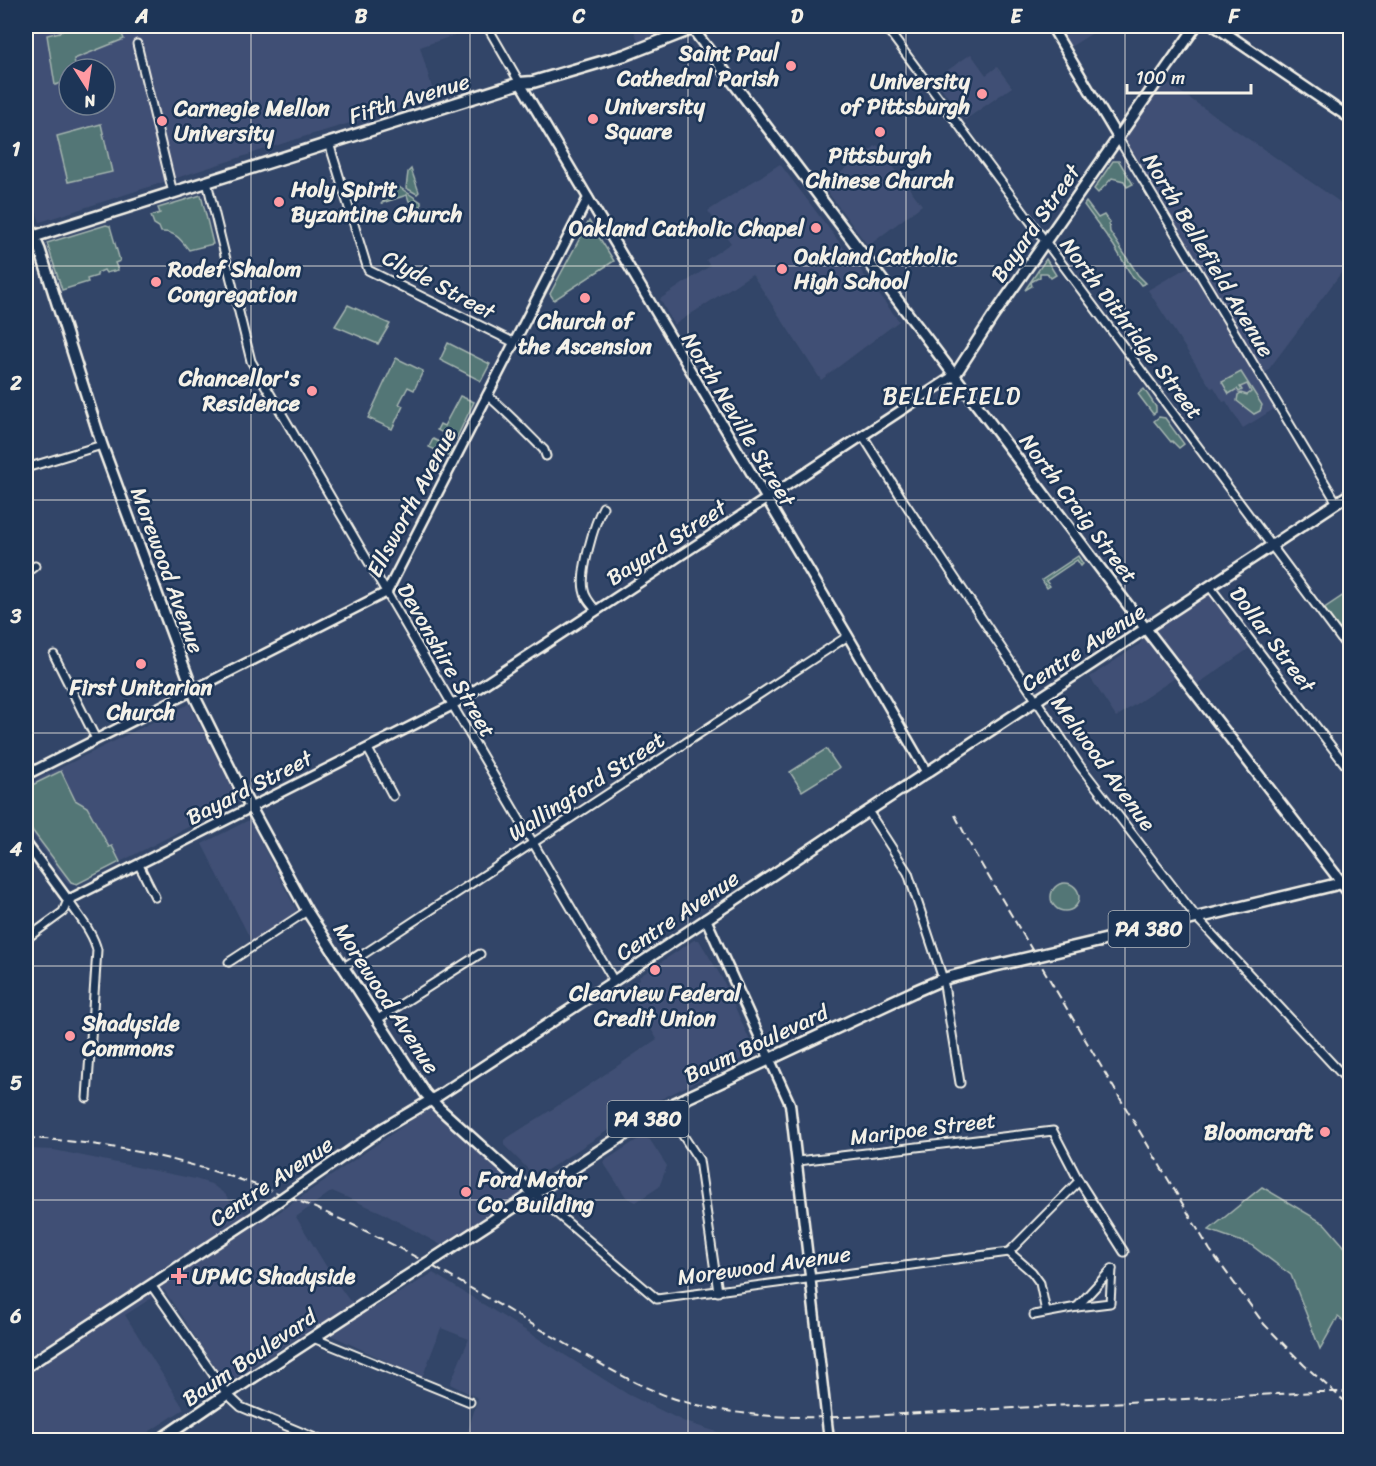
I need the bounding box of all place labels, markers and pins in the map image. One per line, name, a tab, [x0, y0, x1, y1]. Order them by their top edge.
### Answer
place label: Saint Paul Cathedral Parish	[616, 34, 780, 98]
marker: Saint Paul Cathedral Parish	[784, 59, 798, 73]
place label: University of Pittsburgh	[840, 62, 971, 126]
place label: University Square	[604, 87, 706, 151]
marker: University of Pittsburgh	[975, 87, 989, 101]
place label: Carnegie Mellon University	[173, 89, 330, 153]
marker: University Square	[586, 112, 600, 126]
marker: Carnegie Mellon University	[155, 114, 169, 128]
marker: Pittsburgh Chinese Church	[873, 125, 887, 139]
place label: Pittsburgh Chinese Church	[805, 136, 955, 200]
place label: Holy Spirit Byzantine Church	[290, 170, 463, 234]
marker: Holy Spirit Byzantine Church	[272, 195, 286, 209]
place label: Oakland Catholic Chapel	[569, 209, 806, 248]
marker: Oakland Catholic Chapel	[809, 221, 823, 235]
place label: Oakland Catholic High School	[793, 237, 958, 301]
place label: Rodef Shalom Congregation	[167, 250, 302, 314]
marker: Oakland Catholic High School	[775, 262, 789, 276]
marker: Rodef Shalom Congregation	[149, 275, 163, 289]
marker: Church of the Ascension	[578, 291, 592, 305]
place label: Church of the Ascension	[518, 302, 652, 366]
place label: Chancellor's Residence	[178, 359, 301, 423]
marker: Chancellor's Residence	[305, 384, 319, 398]
marker: First Unitarian Church	[134, 657, 148, 671]
place label: First Unitarian Church	[69, 668, 213, 732]
marker: Clearview Federal Credit Union	[648, 963, 662, 977]
place label: Clearview Federal Credit Union	[568, 974, 743, 1038]
place label: Shadyside Commons	[81, 1004, 180, 1068]
marker: Shadyside Commons	[63, 1029, 77, 1043]
place label: Bloomcraft	[1204, 1113, 1313, 1152]
marker: Bloomcraft	[1318, 1125, 1332, 1139]
place label: Ford Motor Co. Building	[477, 1160, 594, 1224]
marker: Ford Motor Co. Building	[459, 1185, 473, 1199]
place label: UPMC Shadyside	[192, 1257, 356, 1296]
marker: UPMC Shadyside	[170, 1267, 188, 1285]

